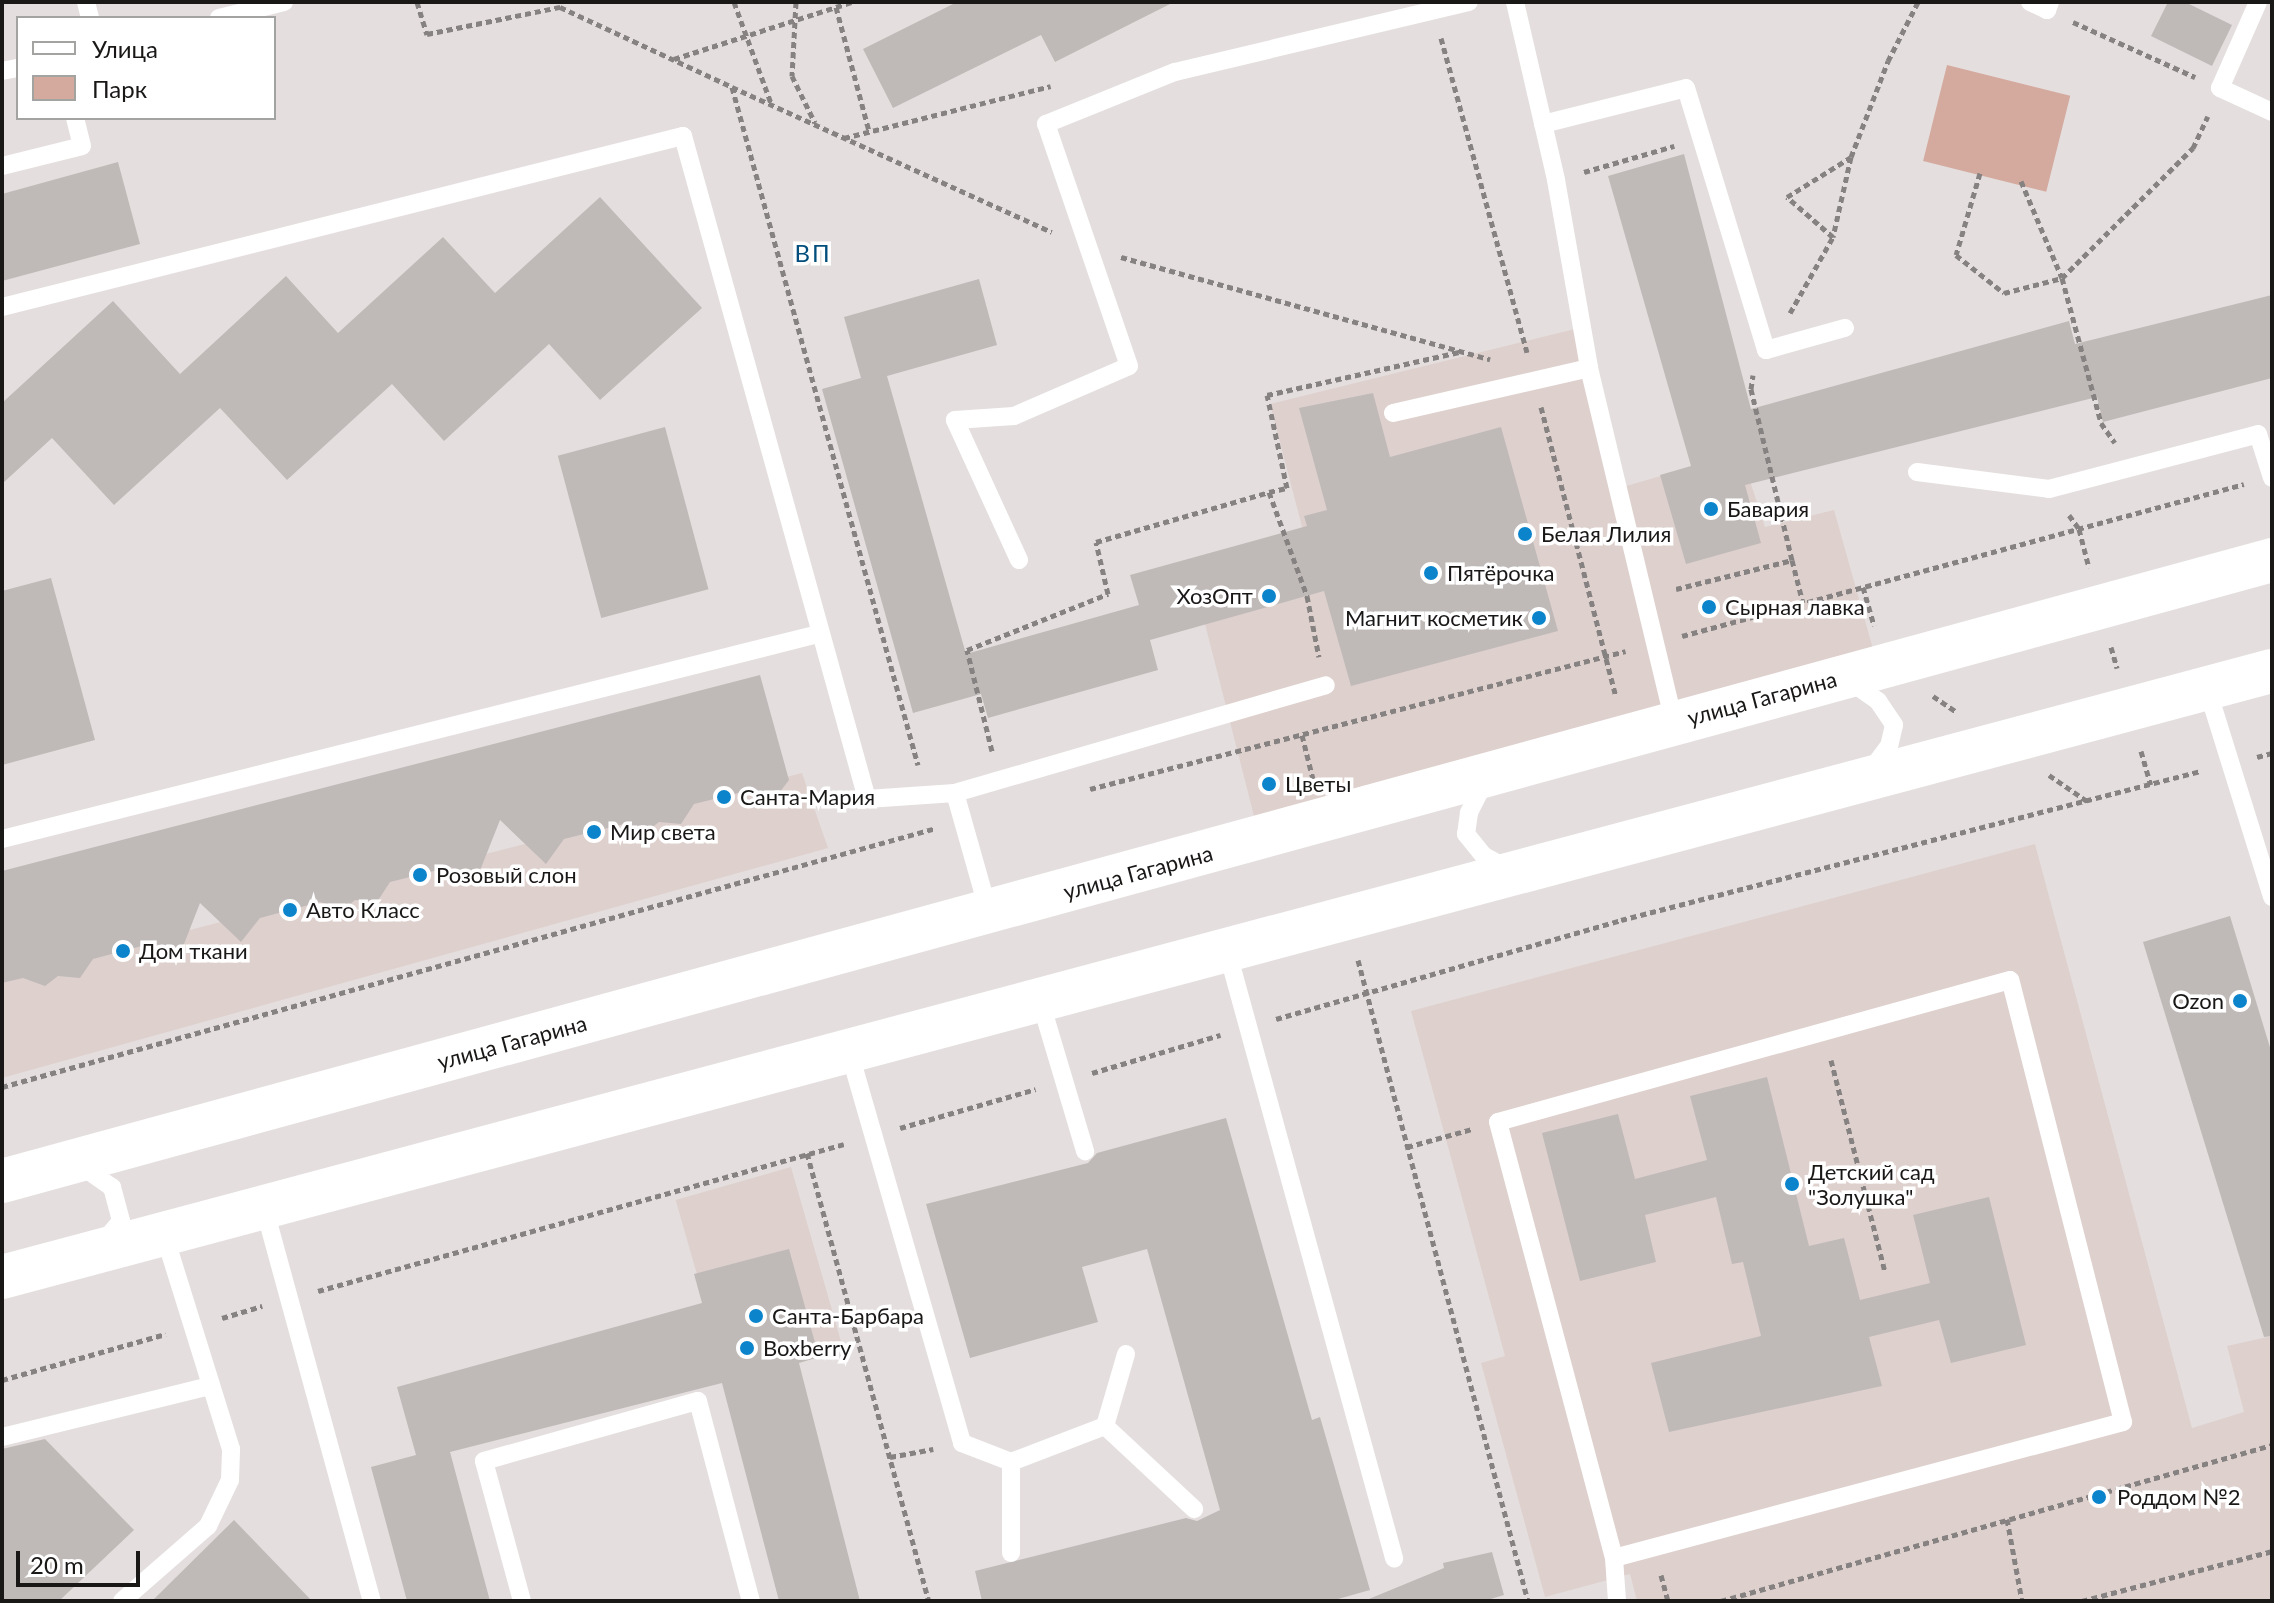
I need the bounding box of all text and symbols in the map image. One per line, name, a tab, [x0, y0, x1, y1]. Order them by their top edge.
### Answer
legend	[16, 16, 276, 120]
text: Улица	[92, 34, 158, 63]
text: Парк	[92, 74, 147, 103]
district label: ВП	[794, 239, 832, 267]
place label: Бавария	[1727, 496, 1809, 522]
marker: Бавария	[1702, 500, 1720, 518]
place label: Белая Лилия	[1541, 521, 1671, 547]
marker: Белая Лилия	[1516, 525, 1534, 543]
place label: Пятёрочка	[1447, 560, 1554, 586]
marker: Пятёрочка	[1422, 564, 1440, 582]
place label: ХозОпт	[1177, 583, 1253, 609]
marker: ХозОпт	[1260, 587, 1278, 605]
place label: Сырная лавка	[1725, 594, 1865, 620]
marker: Сырная лавка	[1700, 598, 1718, 616]
place label: Магнит косметик	[1345, 605, 1523, 631]
marker: Магнит косметик	[1530, 609, 1548, 627]
street label: улица Гагарина	[1684, 665, 1840, 731]
place label: Цветы	[1285, 771, 1351, 797]
marker: Цветы	[1260, 775, 1278, 793]
place label: Санта-Мария	[740, 784, 875, 810]
marker: Санта-Мария	[715, 788, 733, 806]
place label: Мир света	[610, 819, 716, 845]
marker: Мир света	[585, 823, 603, 841]
street label: улица Гагарина	[1060, 839, 1216, 905]
place label: Розовый слон	[436, 862, 577, 888]
marker: Розовый слон	[411, 866, 429, 884]
place label: Авто Класс	[306, 897, 420, 923]
marker: Авто Класс	[281, 901, 299, 919]
place label: Дом ткани	[139, 938, 248, 964]
marker: Дом ткани	[114, 942, 132, 960]
place label: Ozon	[2172, 988, 2224, 1014]
marker: Ozon	[2231, 992, 2249, 1010]
street label: улица Гагарина	[434, 1009, 590, 1075]
place label: Детский сад "Золушка"	[1808, 1158, 1935, 1210]
marker: Детский сад "Золушка"	[1783, 1175, 1801, 1193]
place label: Санта-Барбара	[772, 1303, 924, 1329]
marker: Санта-Барбара	[747, 1307, 765, 1325]
place label: Boxberry	[763, 1335, 851, 1361]
marker: Boxberry	[738, 1339, 756, 1357]
place label: Роддом №2	[2117, 1484, 2241, 1510]
marker: Роддом №2	[2088, 1486, 2110, 1508]
scale bar	[20, 1535, 144, 1585]
text: 20 m	[30, 1550, 84, 1579]

